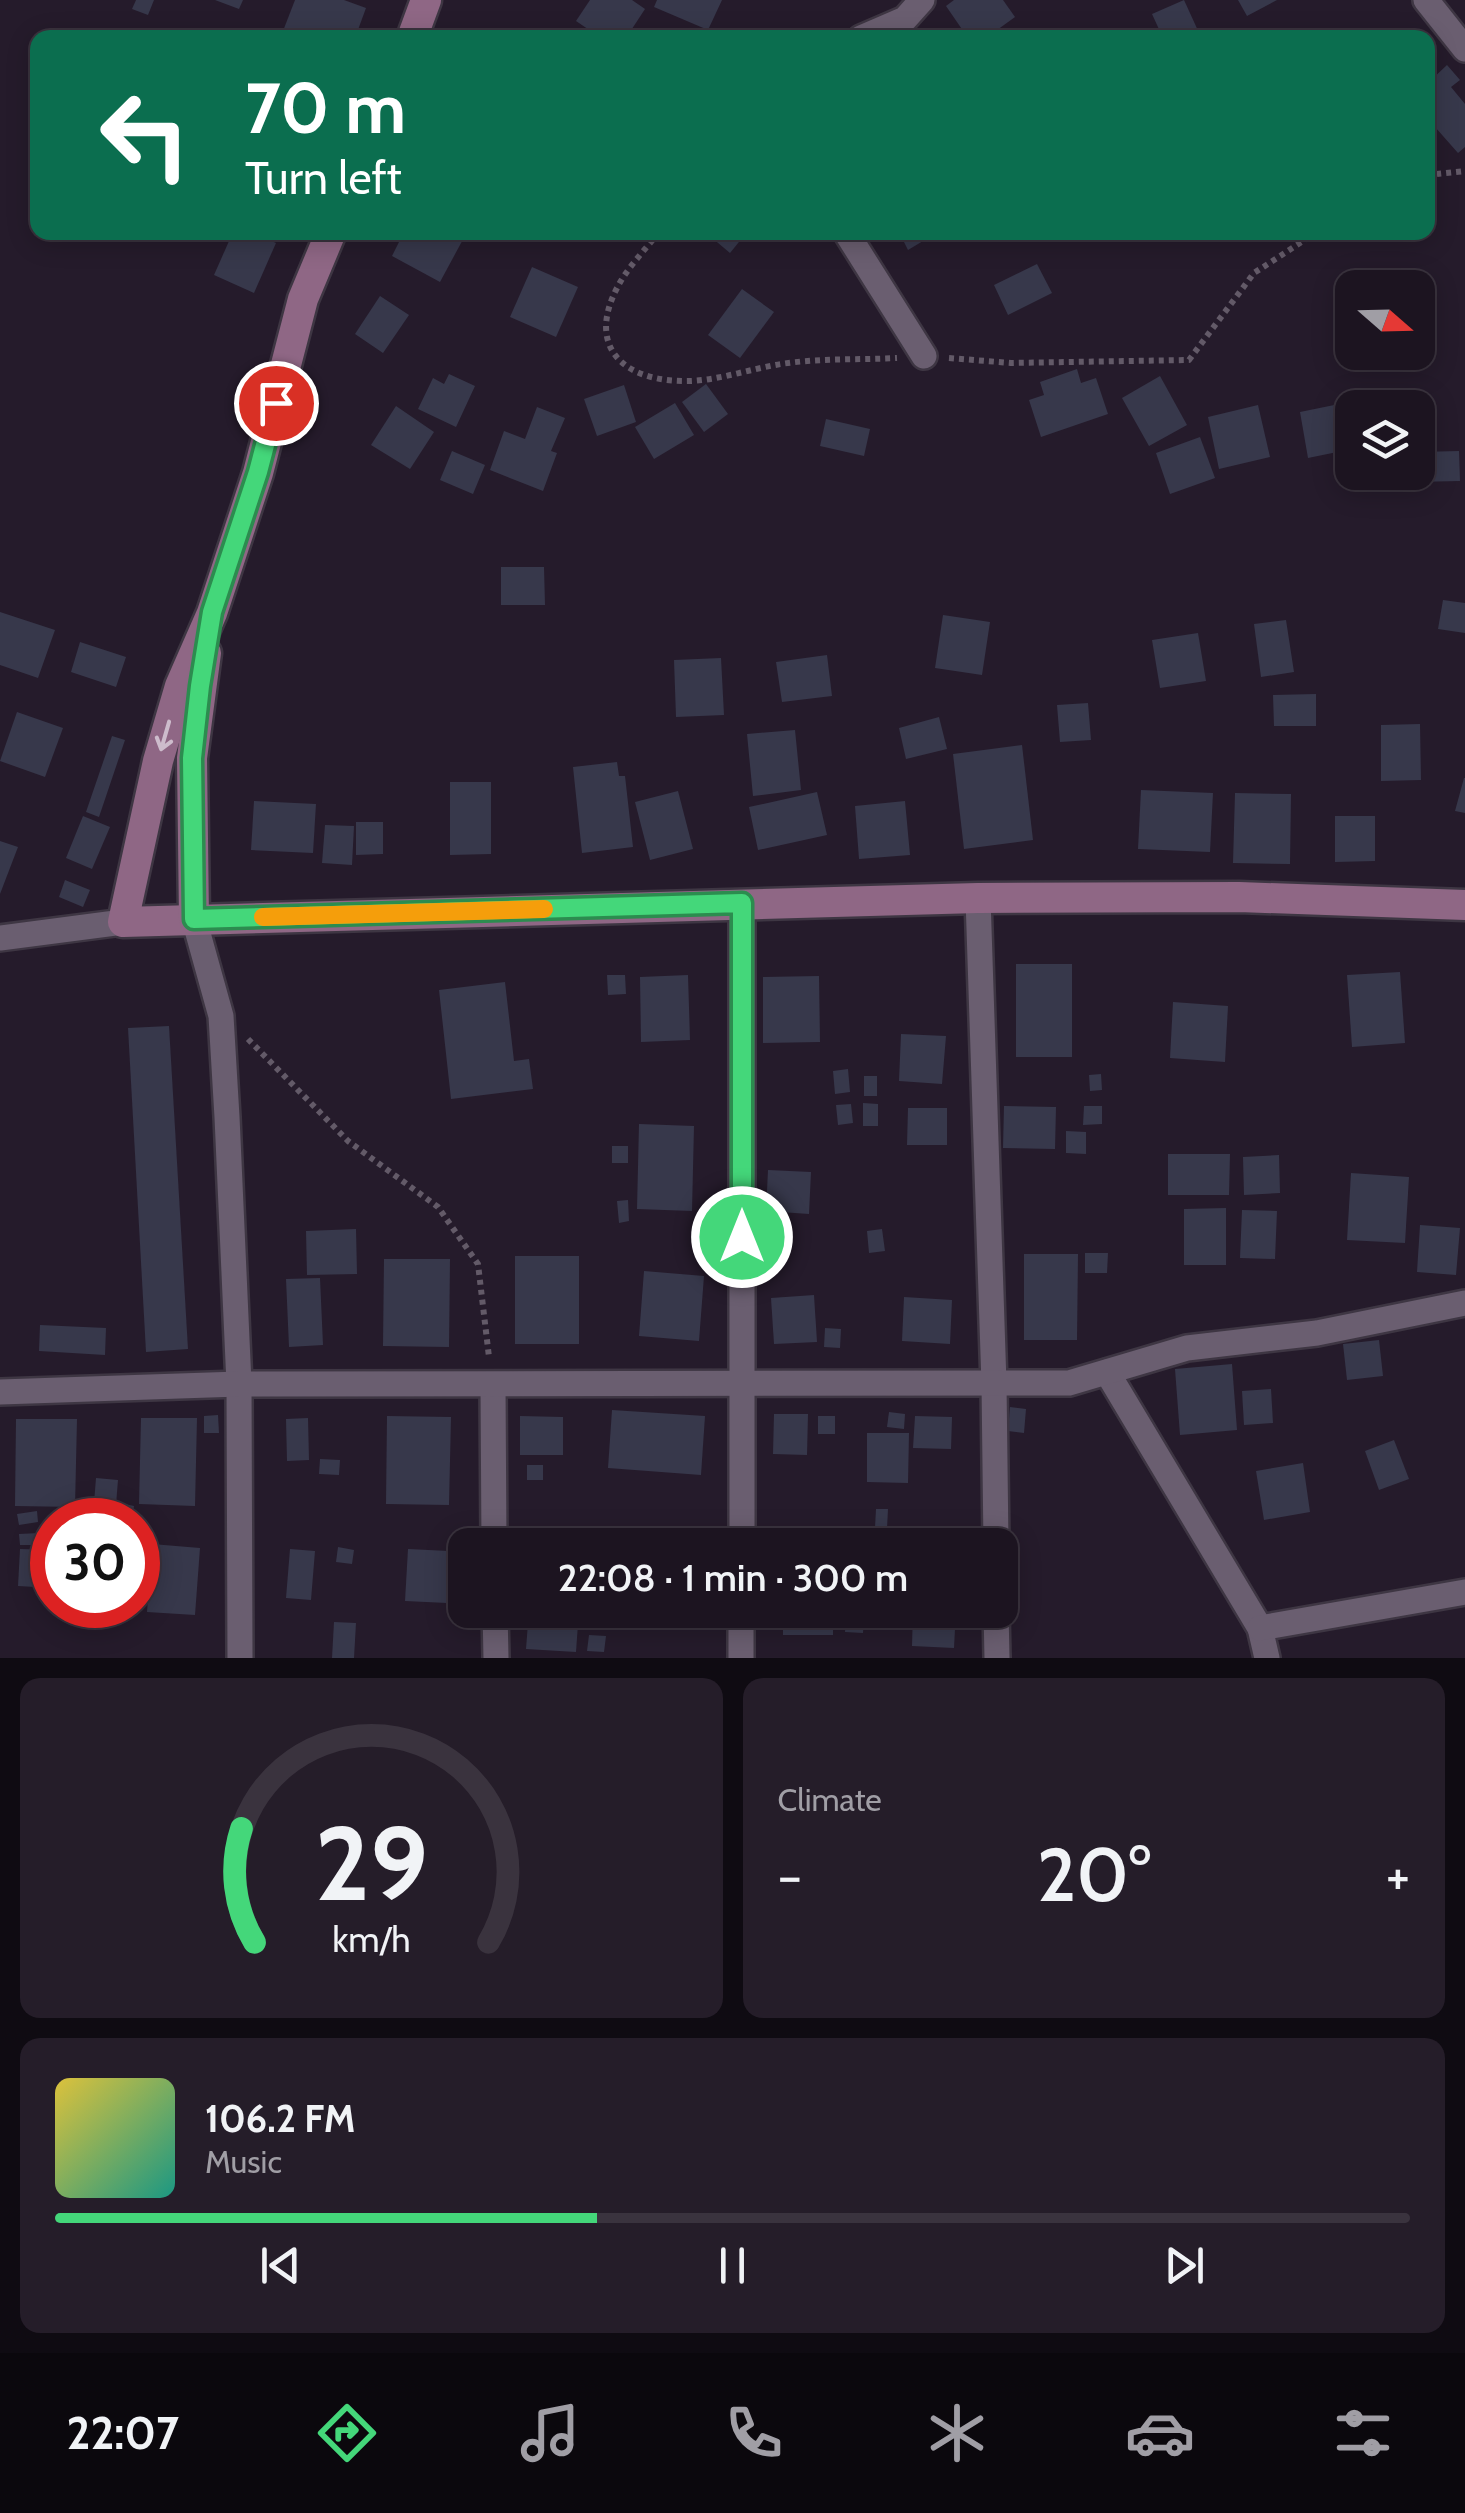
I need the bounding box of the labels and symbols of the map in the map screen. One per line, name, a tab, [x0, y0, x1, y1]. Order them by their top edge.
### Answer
north arrow	[1335, 270, 1435, 370]
pin	[234, 361, 319, 446]
one-way arrow	[155, 720, 173, 751]
position arrow	[690, 1185, 794, 1289]
speed limit sign: 30	[30, 1498, 160, 1628]

